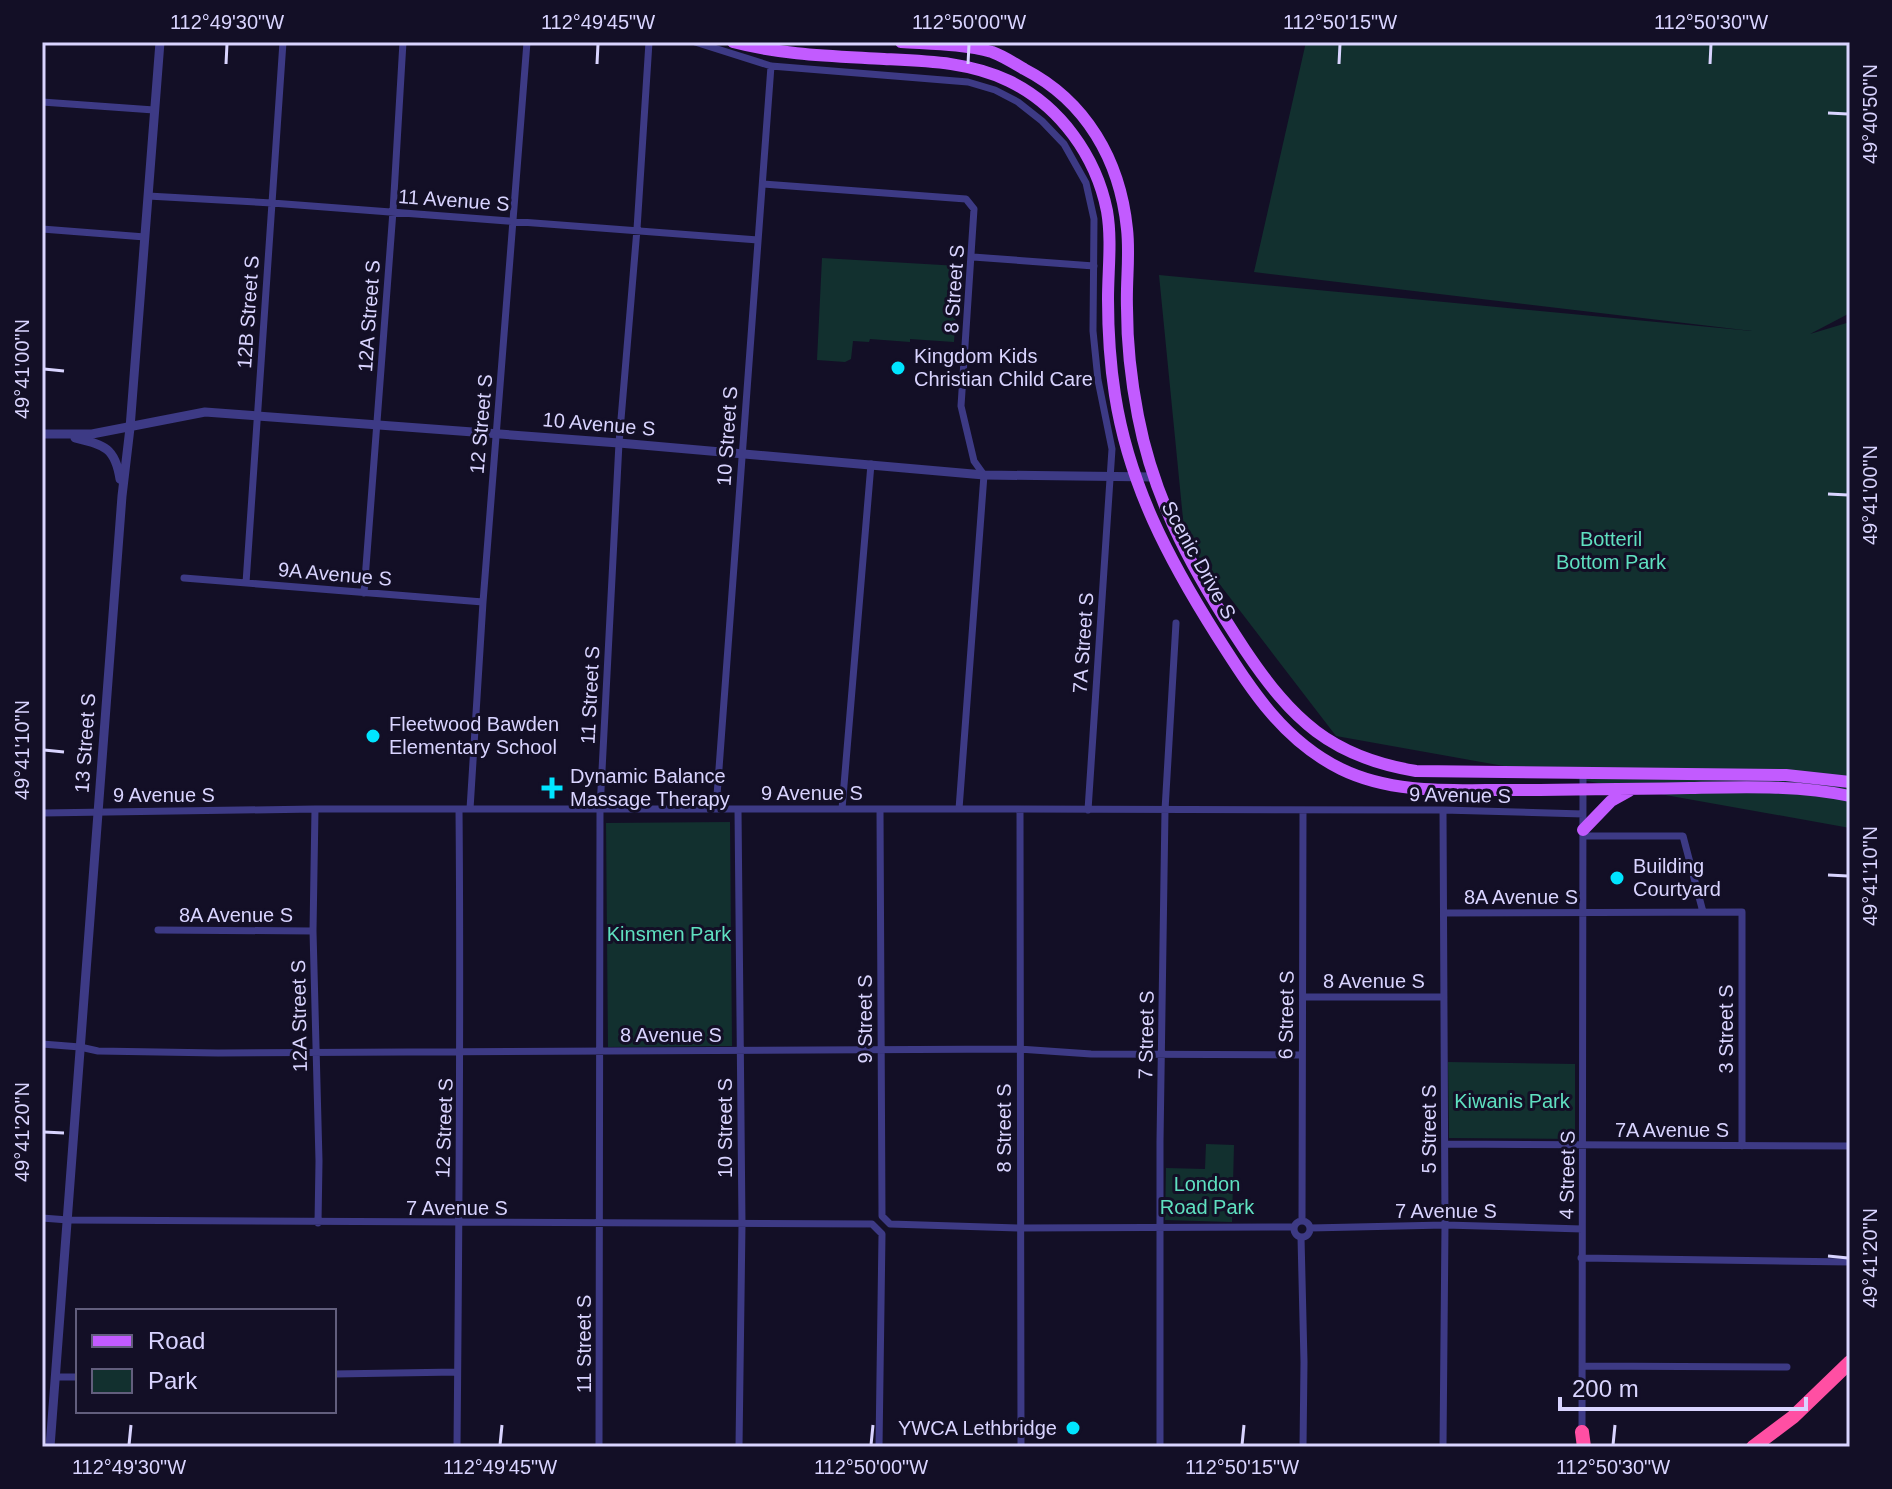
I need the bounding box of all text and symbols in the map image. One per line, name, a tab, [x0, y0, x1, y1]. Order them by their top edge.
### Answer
text: 112°49'30"W	[170, 11, 284, 33]
text: 112°49'45"W	[541, 11, 655, 33]
text: 112°50'00"W	[912, 11, 1026, 33]
text: 112°50'15"W	[1283, 11, 1397, 33]
text: 112°50'30"W	[1654, 11, 1768, 33]
text: 49°40'50"N	[1859, 64, 1881, 164]
street label: 11 Avenue S	[398, 185, 510, 215]
street label: 8 Street S	[940, 244, 968, 334]
street label: 12B Street S	[233, 255, 263, 369]
street label: 12A Street S	[354, 259, 384, 373]
text: 49°41'00"N	[11, 319, 33, 419]
place label: Kingdom Kids Christian Child Care	[914, 345, 1093, 390]
marker: Kingdom Kids Christian Child Care	[889, 359, 907, 377]
street label: 12 Street S	[466, 373, 496, 475]
street label: 10 Street S	[713, 385, 741, 487]
street label: 10 Avenue S	[542, 408, 656, 440]
text: 49°41'00"N	[1859, 445, 1881, 545]
street label: Scenic Drive S	[1158, 497, 1240, 623]
park label: Botteril Bottom Park	[1556, 528, 1667, 573]
street label: 9A Avenue S	[277, 558, 393, 590]
street label: 7A Street S	[1068, 592, 1098, 694]
street label: 11 Street S	[576, 645, 604, 745]
street label: 13 Street S	[71, 692, 99, 794]
text: 49°41'10"N	[11, 700, 33, 800]
place label: Fleetwood Bawden Elementary School	[389, 713, 559, 758]
marker: Fleetwood Bawden Elementary School	[364, 727, 382, 745]
place label: Dynamic Balance Massage Therapy	[570, 765, 730, 810]
marker: Dynamic Balance Massage Therapy	[541, 777, 563, 799]
street label: 9 Avenue S	[761, 782, 863, 804]
street label: 9 Avenue S	[1409, 783, 1511, 807]
street label: 9 Avenue S	[113, 784, 215, 806]
text: 49°41'10"N	[1859, 826, 1881, 926]
place label: Building Courtyard	[1633, 855, 1721, 900]
marker: Building Courtyard	[1608, 869, 1626, 887]
street label: 8A Avenue S	[1464, 886, 1578, 908]
street label: 8A Avenue S	[179, 904, 293, 926]
park label: Kinsmen Park	[607, 923, 732, 945]
street label: 12A Street S	[287, 960, 311, 1072]
street label: 6 Street S	[1274, 970, 1298, 1060]
street label: 8 Avenue S	[1323, 970, 1425, 992]
street label: 9 Street S	[854, 975, 876, 1063]
street label: 3 Street S	[1715, 985, 1737, 1073]
street label: 7 Street S	[1134, 990, 1158, 1080]
street label: 8 Avenue S	[620, 1024, 722, 1046]
street label: 12 Street S	[431, 1078, 457, 1178]
street label: 10 Street S	[714, 1078, 736, 1178]
text: 49°41'20"N	[11, 1082, 33, 1182]
street label: 8 Street S	[993, 1084, 1015, 1172]
street label: 5 Street S	[1418, 1085, 1440, 1173]
park label: Kiwanis Park	[1454, 1090, 1571, 1112]
street label: 7A Avenue S	[1615, 1119, 1729, 1141]
street label: 4 Street S	[1555, 1130, 1579, 1220]
park label: London Road Park	[1160, 1173, 1255, 1218]
street label: 7 Avenue S	[406, 1197, 508, 1219]
street label: 7 Avenue S	[1395, 1200, 1497, 1222]
text: 49°41'20"N	[1859, 1208, 1881, 1308]
street label: 11 Street S	[573, 1295, 595, 1393]
legend	[76, 1309, 336, 1413]
text: Road	[148, 1327, 205, 1354]
scale bar	[1560, 1361, 1806, 1411]
text: Park	[148, 1367, 198, 1394]
text: 200 m	[1572, 1375, 1639, 1402]
place label: YWCA Lethbridge	[898, 1417, 1057, 1439]
marker: YWCA Lethbridge	[1064, 1419, 1082, 1437]
text: 112°49'30"W	[72, 1456, 186, 1478]
text: 112°49'45"W	[443, 1456, 557, 1478]
text: 112°50'00"W	[814, 1456, 928, 1478]
text: 112°50'15"W	[1185, 1456, 1299, 1478]
text: 112°50'30"W	[1556, 1456, 1670, 1478]

